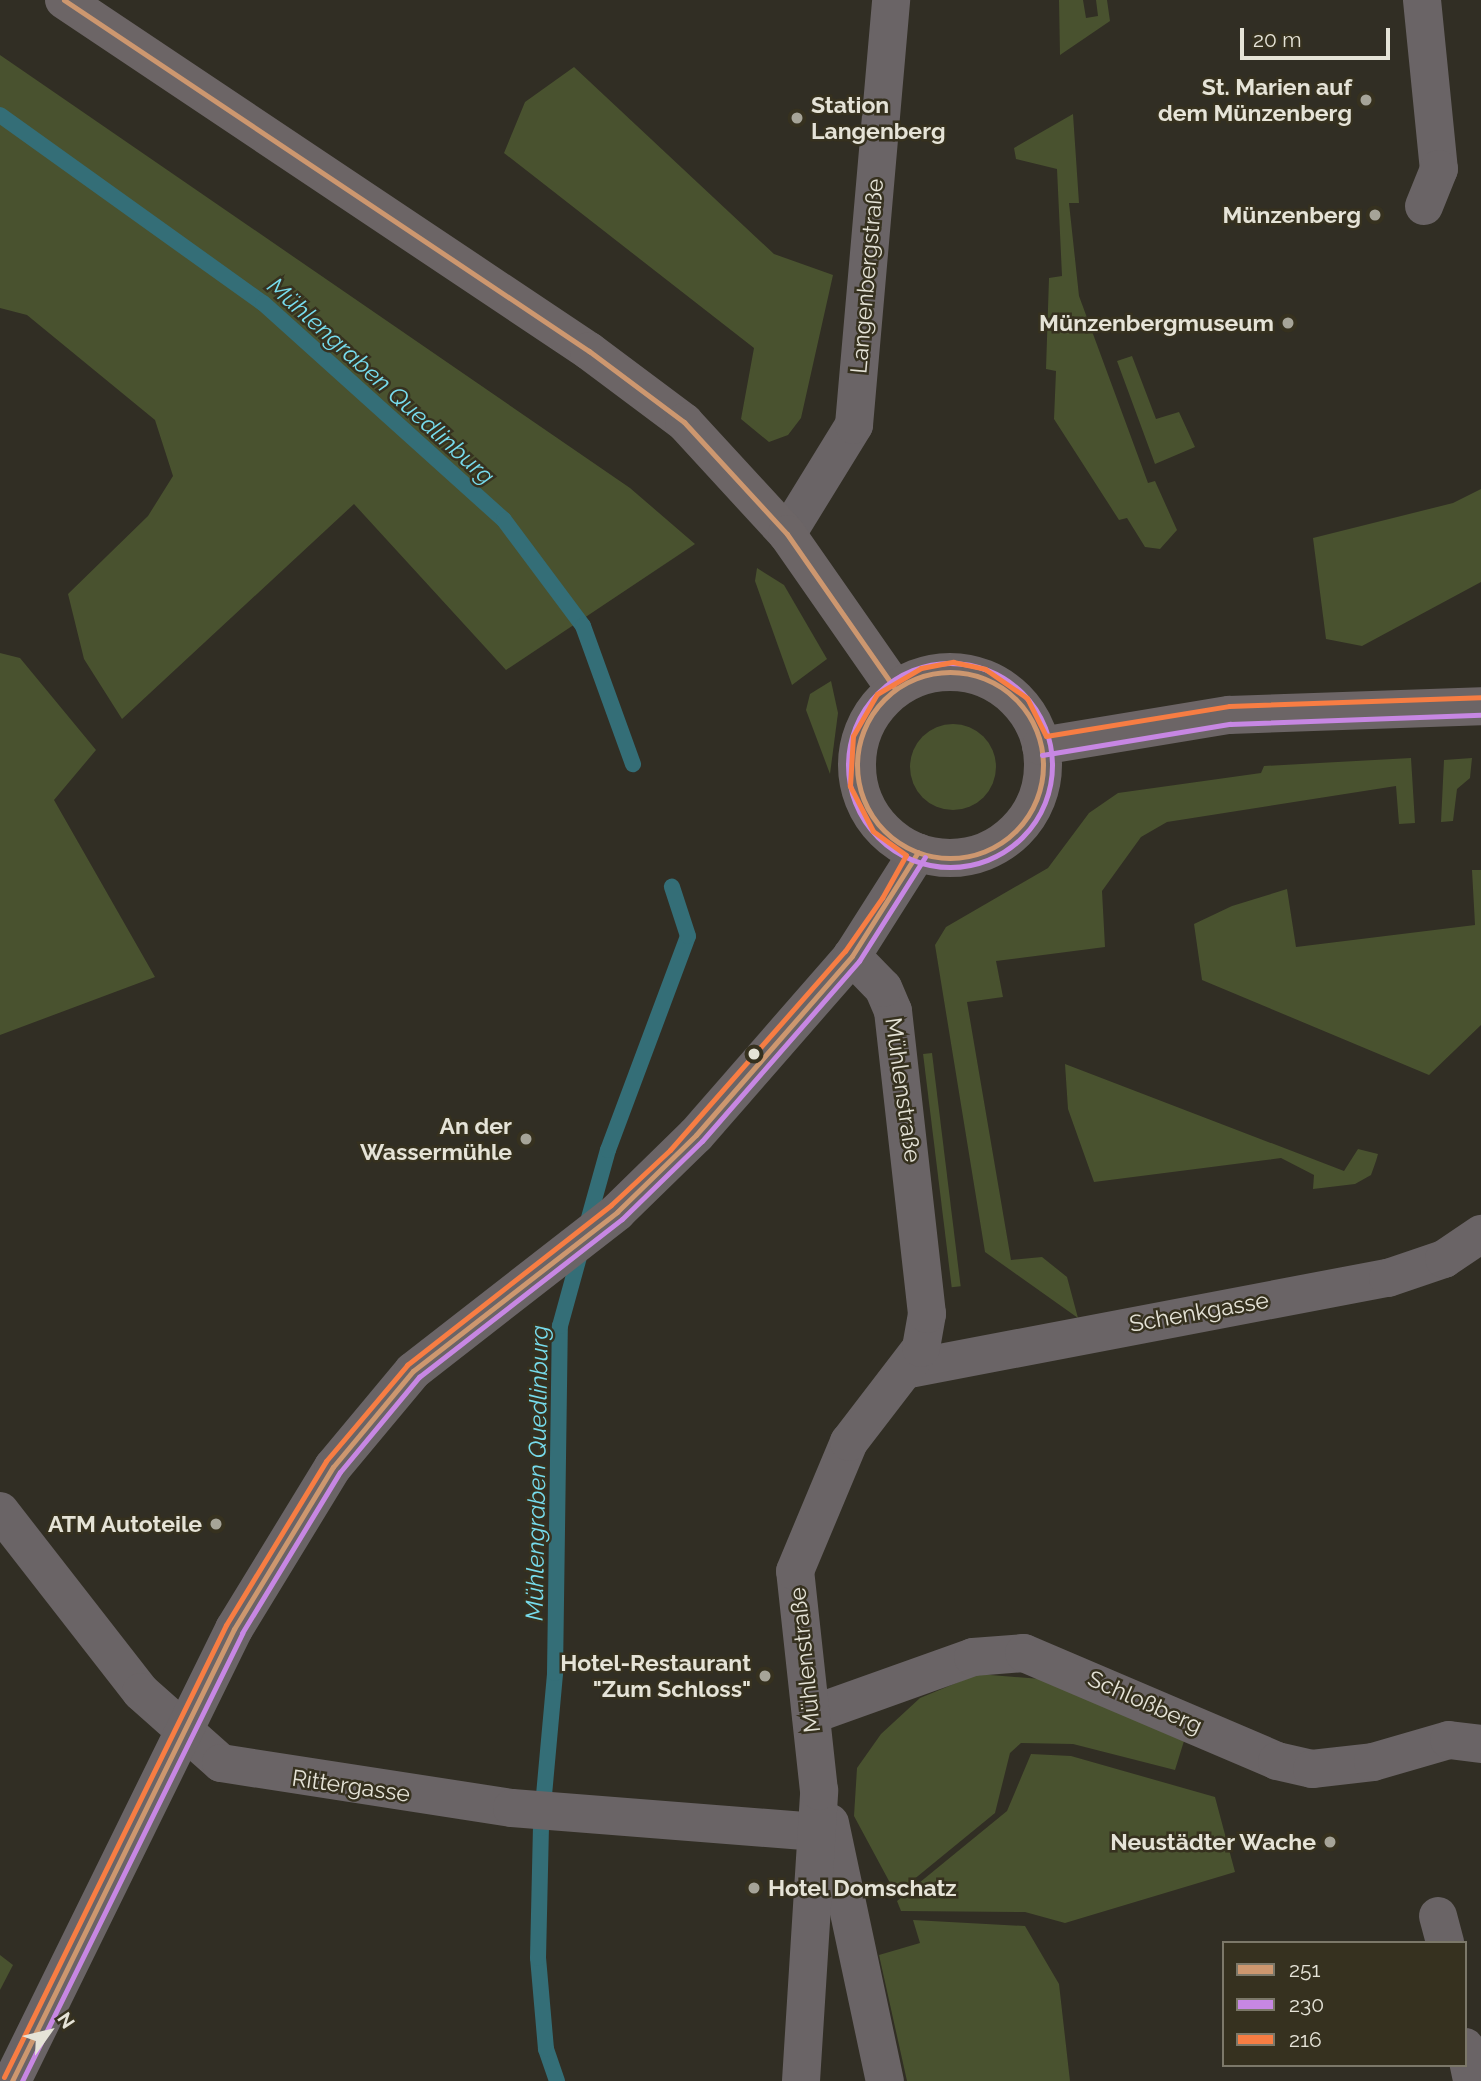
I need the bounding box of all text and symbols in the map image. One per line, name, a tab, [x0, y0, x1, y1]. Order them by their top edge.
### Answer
scale bar	[1243, 14, 1394, 58]
text: 20 m	[1253, 27, 1301, 52]
place label: St. Marien auf dem Münzenberg	[1158, 73, 1352, 127]
place label: Station Langenberg	[811, 91, 946, 145]
marker: St. Marien auf dem Münzenberg	[1358, 92, 1374, 108]
marker: Station Langenberg	[789, 110, 805, 126]
street label: Langenbergstraße	[845, 177, 889, 375]
place label: Münzenberg	[1222, 201, 1361, 229]
marker: Münzenberg	[1367, 207, 1383, 223]
water label: Mühlengraben Quedlinburg	[262, 271, 500, 491]
place label: Münzenbergmuseum	[1039, 309, 1274, 337]
marker: Münzenbergmuseum	[1280, 315, 1296, 331]
street label: Mühlenstraße	[879, 1016, 927, 1164]
unlabelled marker	[747, 1047, 761, 1061]
place label: An der Wassermühle	[360, 1112, 512, 1166]
marker: An der Wassermühle	[518, 1131, 534, 1147]
street label: Schenkgasse	[1127, 1286, 1271, 1338]
water label: Mühlengraben Quedlinburg	[520, 1325, 554, 1621]
place label: ATM Autoteile	[47, 1510, 202, 1538]
marker: ATM Autoteile	[208, 1516, 224, 1532]
street label: Mühlenstraße	[784, 1586, 826, 1734]
place label: Hotel-Restaurant "Zum Schloss"	[560, 1649, 751, 1703]
street label: Schloßberg	[1084, 1665, 1206, 1739]
marker: Hotel-Restaurant "Zum Schloss"	[757, 1668, 773, 1684]
street label: Rittergasse	[290, 1764, 412, 1808]
place label: Neustädter Wache	[1109, 1828, 1316, 1856]
marker: Neustädter Wache	[1322, 1834, 1338, 1850]
place label: Hotel Domschatz	[768, 1874, 957, 1902]
marker: Hotel Domschatz	[746, 1880, 762, 1896]
legend	[1222, 1941, 1467, 2067]
text: 251	[1289, 1957, 1320, 1982]
text: 230	[1289, 1992, 1324, 2017]
north arrow	[14, 1997, 84, 2067]
text: N	[53, 2008, 80, 2032]
text: 216	[1289, 2027, 1322, 2052]

